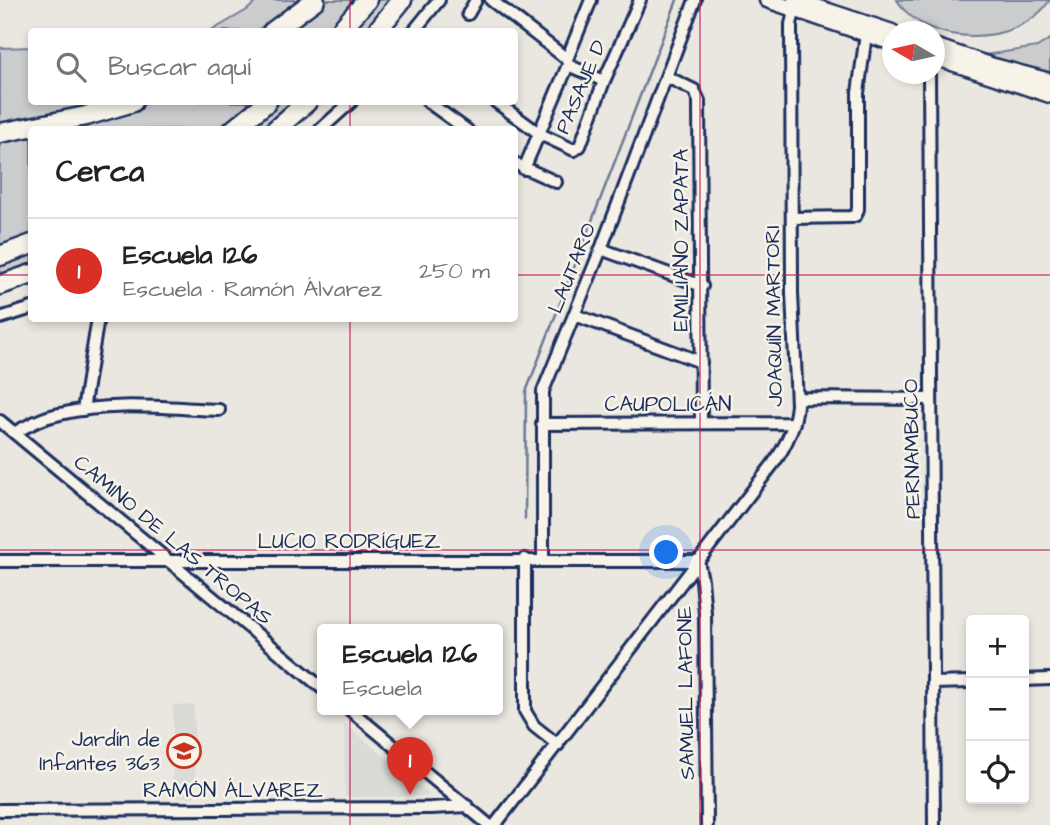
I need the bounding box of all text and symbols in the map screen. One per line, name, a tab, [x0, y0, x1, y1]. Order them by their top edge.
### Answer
north arrow	[882, 21, 945, 84]
search box	[28, 28, 518, 105]
street label: PASAJE D	[548, 35, 614, 138]
icon: search	[52, 48, 90, 86]
text: Buscar aquí	[108, 49, 251, 85]
street label: EMILIANO ZAPATA	[667, 148, 696, 332]
text: Cerca	[56, 151, 144, 193]
street label: LAUTARO	[541, 218, 603, 318]
street label: JOAQUÍN MARTORI	[758, 225, 790, 407]
text: Escuela 126	[123, 237, 257, 273]
text: 1	[78, 255, 80, 287]
text: 250 m	[419, 255, 490, 287]
text: Escuela · Ramón Álvarez	[123, 273, 382, 305]
street label: PERNAMBUCO	[896, 379, 928, 519]
street label: CAUPOLICÁN	[605, 390, 731, 419]
street label: CAMINO DE LAS TROPAS	[67, 448, 279, 632]
street label: LUCIO RODRÍGUEZ	[258, 527, 440, 556]
your location	[649, 535, 683, 569]
street label: SAMUEL LAFONE	[670, 605, 702, 780]
map controls	[966, 615, 1029, 804]
button: +	[966, 615, 1029, 678]
popup	[317, 624, 503, 715]
text: Escuela 126	[343, 636, 477, 672]
text: Escuela	[343, 672, 422, 704]
button: −	[966, 678, 1029, 741]
place label: Jardín de Infantes 363	[39, 725, 160, 778]
school or university icon: Jardín de Infantes 363	[165, 732, 203, 770]
pin: 1	[387, 737, 433, 795]
button: locate	[966, 741, 1029, 804]
street label: RAMÓN ÁLVAREZ	[143, 776, 323, 805]

